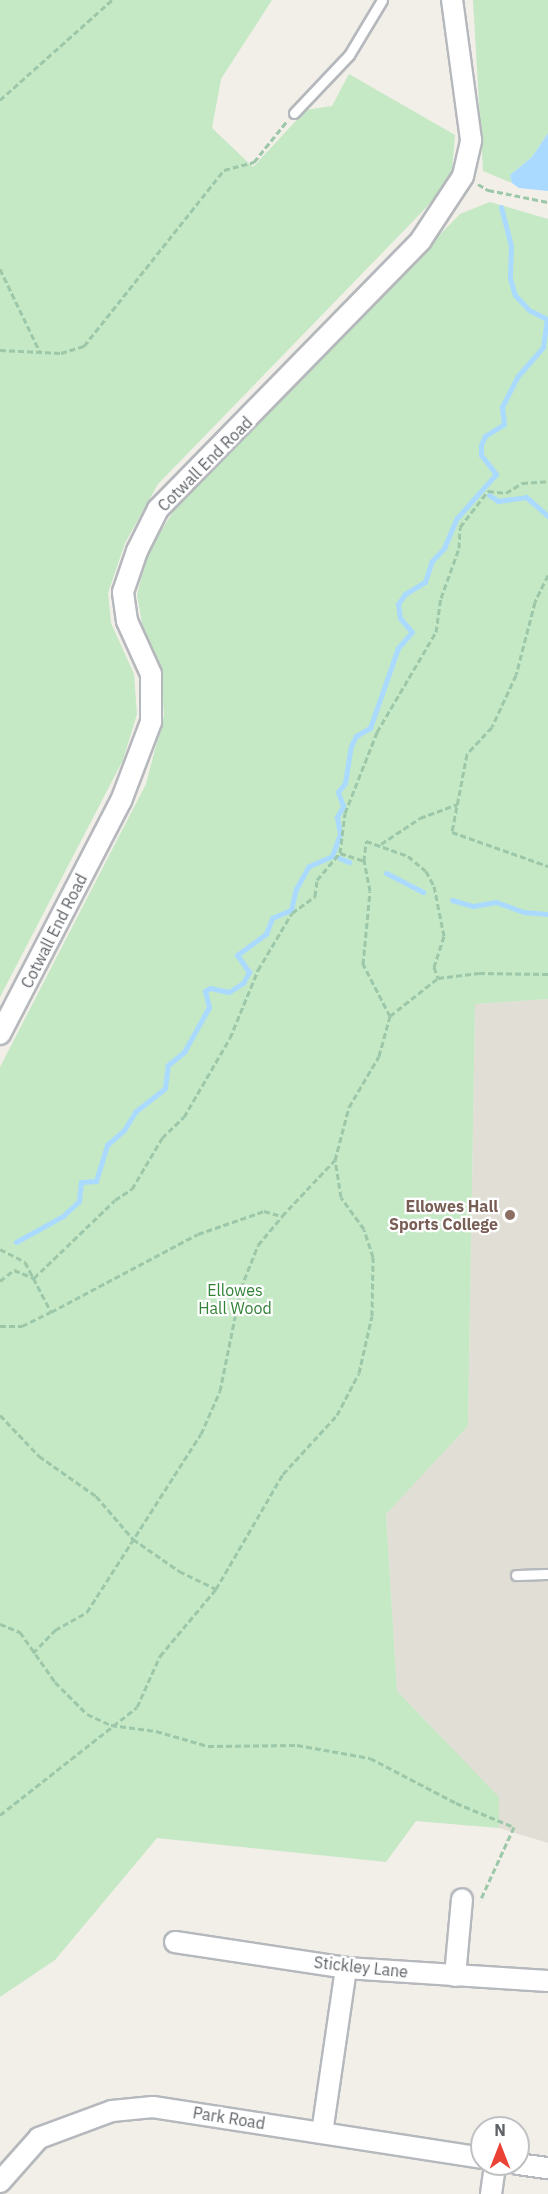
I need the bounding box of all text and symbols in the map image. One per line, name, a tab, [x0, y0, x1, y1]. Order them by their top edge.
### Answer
street label: Cotwall End Road	[154, 413, 256, 515]
street label: Cotwall End Road	[17, 871, 91, 991]
place label: Ellowes Hall Sports College	[389, 1196, 498, 1234]
marker: Ellowes Hall Sports College	[503, 1208, 517, 1222]
park label: Ellowes Hall Wood	[198, 1280, 272, 1318]
street label: Stickley Lane	[313, 1953, 409, 1981]
street label: Park Road	[191, 2103, 267, 2133]
north arrow	[470, 2116, 530, 2176]
text: N	[494, 2120, 506, 2140]

